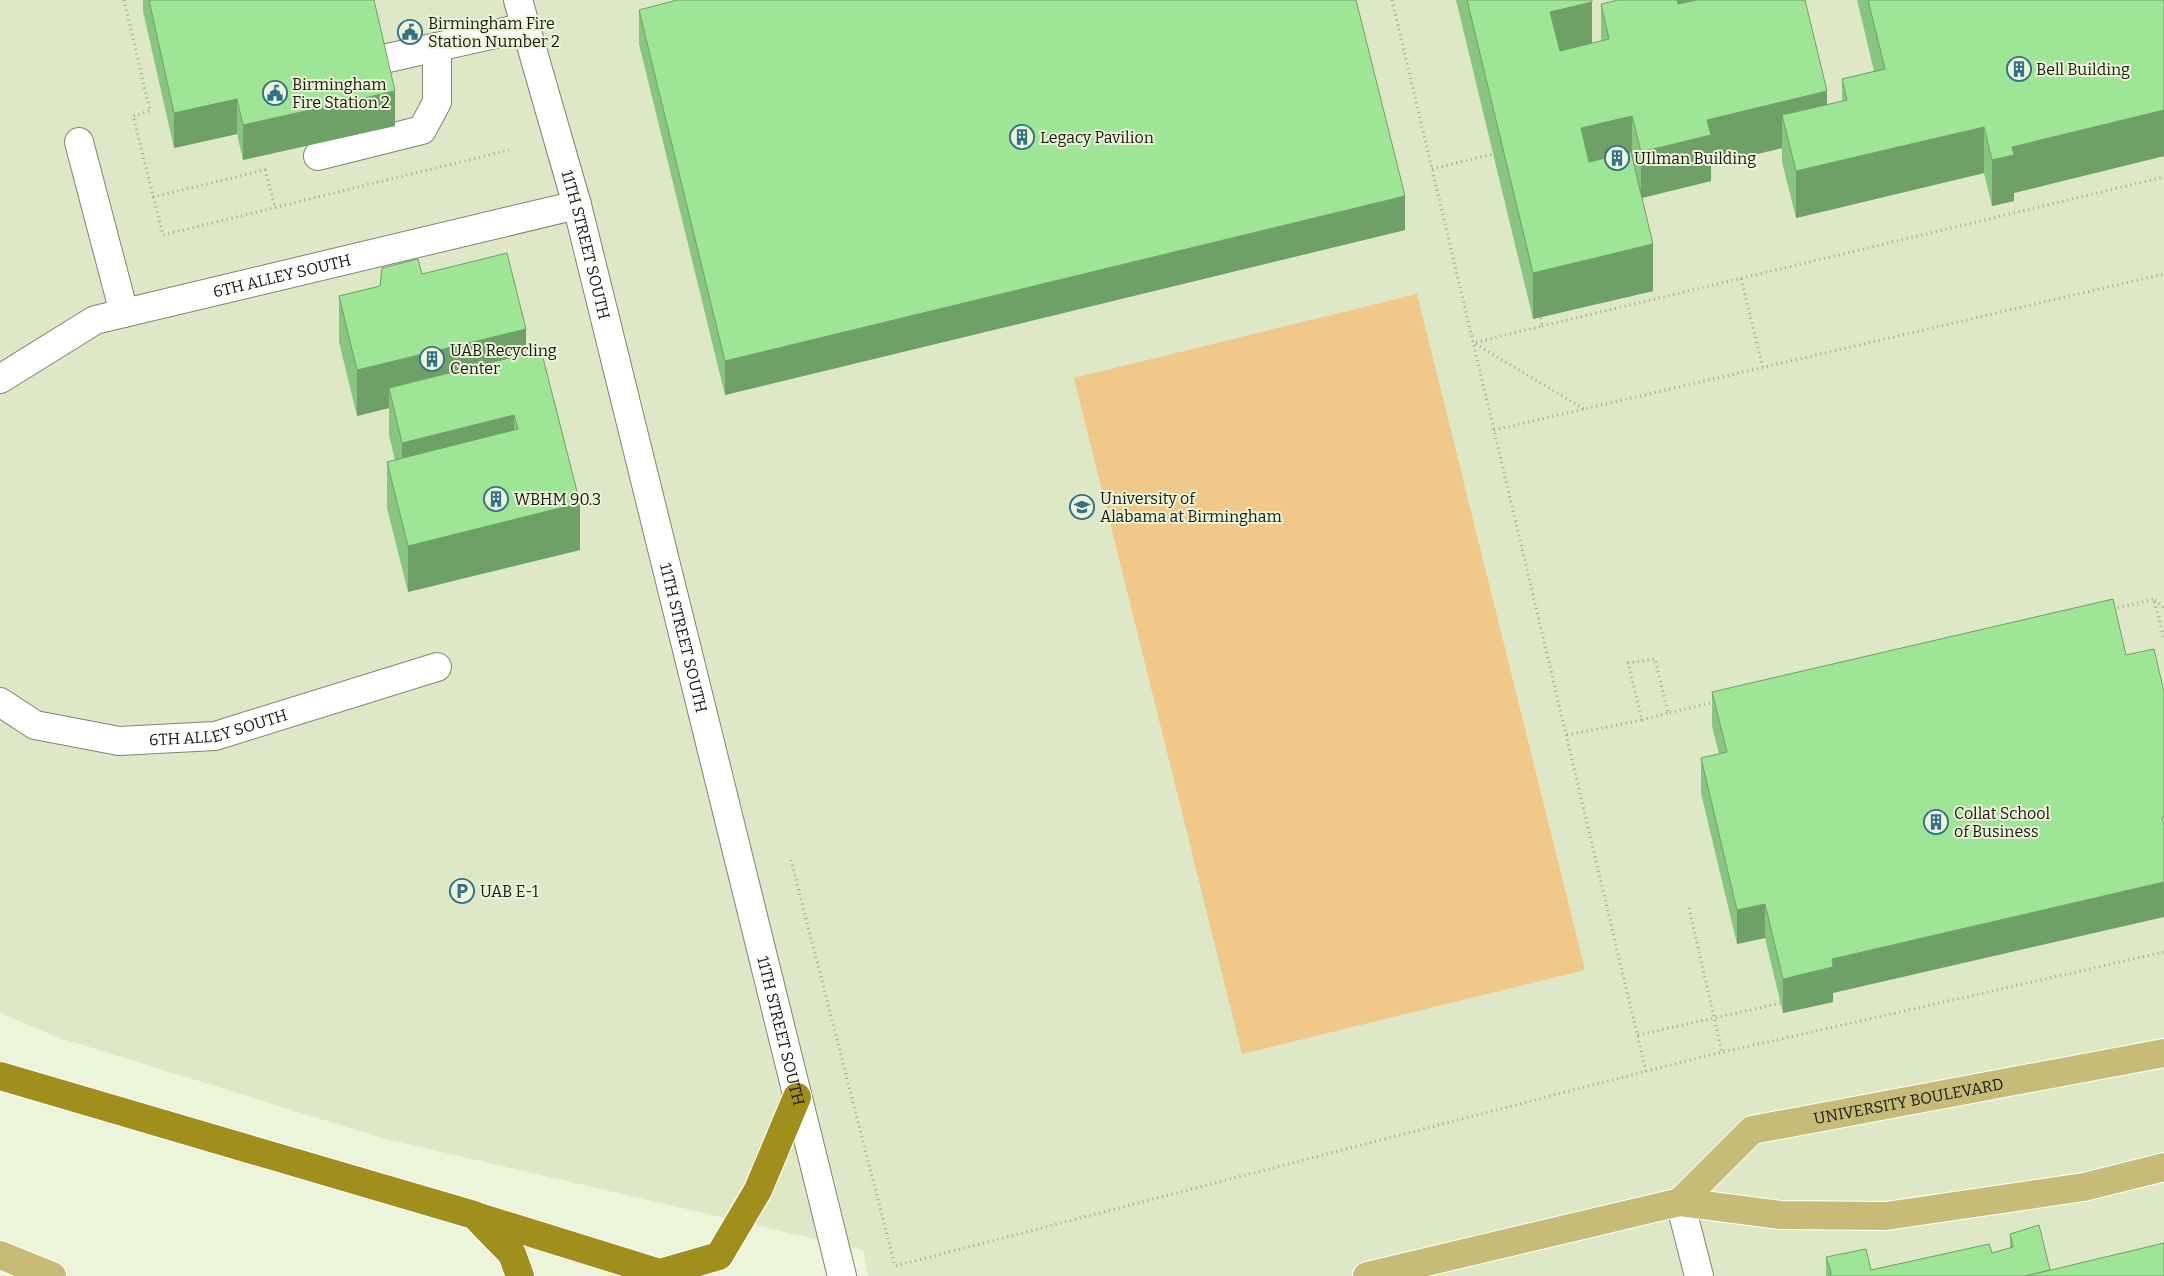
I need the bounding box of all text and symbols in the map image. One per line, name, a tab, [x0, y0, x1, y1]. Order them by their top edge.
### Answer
place label: Birmingham Fire Station Number 2	[428, 14, 560, 51]
public building icon: Birmingham Fire Station Number 2	[397, 19, 423, 45]
building icon: Bell Building	[2006, 56, 2032, 82]
place label: Bell Building	[2036, 60, 2130, 79]
place label: Birmingham Fire Station 2	[292, 75, 390, 112]
public building icon: Birmingham Fire Station 2	[262, 80, 288, 106]
building icon: Legacy Pavilion	[1009, 124, 1035, 150]
place label: Legacy Pavilion	[1040, 128, 1154, 147]
building icon: UIlman Building	[1604, 145, 1630, 171]
place label: UIlman Building	[1634, 149, 1756, 168]
street label: 11TH STREET SOUTH	[557, 168, 614, 321]
street label: 6TH ALLEY SOUTH	[211, 250, 353, 302]
place label: UAB Recycling Center	[450, 341, 557, 378]
building icon: UAB Recycling Center	[419, 346, 445, 372]
building icon: WBHM 90.3	[483, 486, 509, 512]
place label: University of Alabama at Birmingham	[1100, 489, 1282, 526]
place label: WBHM 90.3	[514, 490, 601, 509]
school or university icon: University of Alabama at Birmingham	[1069, 494, 1095, 520]
street label: 11TH STREET SOUTH	[656, 561, 711, 715]
street label: 6TH ALLEY SOUTH	[148, 705, 290, 749]
place label: Collat School of Business	[1954, 804, 2050, 841]
building icon: Collat School of Business	[1923, 809, 1949, 835]
parking icon: UAB E-1	[449, 878, 475, 904]
place label: UAB E-1	[480, 882, 539, 901]
street label: 11TH STREET SOUTH	[753, 954, 809, 1108]
street label: UNIVERSITY BOULEVARD	[1812, 1074, 2005, 1128]

